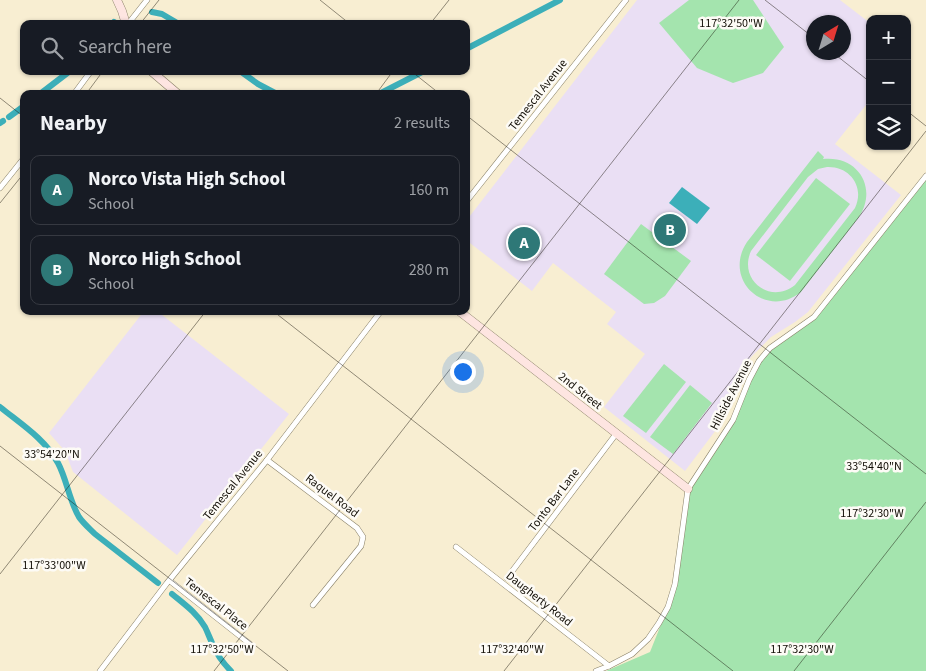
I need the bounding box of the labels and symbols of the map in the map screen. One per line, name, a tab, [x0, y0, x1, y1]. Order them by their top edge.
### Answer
text: 117°32'50"W	[699, 15, 763, 32]
north arrow	[806, 15, 851, 60]
street label: Temescal Avenue	[505, 56, 571, 134]
pin: B	[654, 211, 686, 249]
pin: A	[508, 224, 540, 262]
street label: Hillside Avenue	[706, 357, 756, 433]
your location	[450, 359, 476, 385]
street label: 2nd Street	[554, 368, 606, 414]
text: 33°54'20"N	[24, 446, 80, 463]
street label: Temescal Avenue	[199, 446, 267, 524]
text: 33°54'40"N	[846, 458, 902, 475]
street label: Tonto Bar Lane	[524, 465, 584, 535]
street label: Raquel Road	[302, 470, 362, 522]
text: 117°32'30"W	[840, 505, 904, 522]
text: 117°33'00"W	[22, 557, 86, 574]
street label: Daugherty Road	[502, 568, 576, 630]
street label: Temescal Place	[181, 574, 251, 634]
text: 117°32'50"W	[190, 641, 254, 658]
text: 117°32'40"W	[480, 641, 544, 658]
text: 117°32'30"W	[770, 641, 834, 658]

